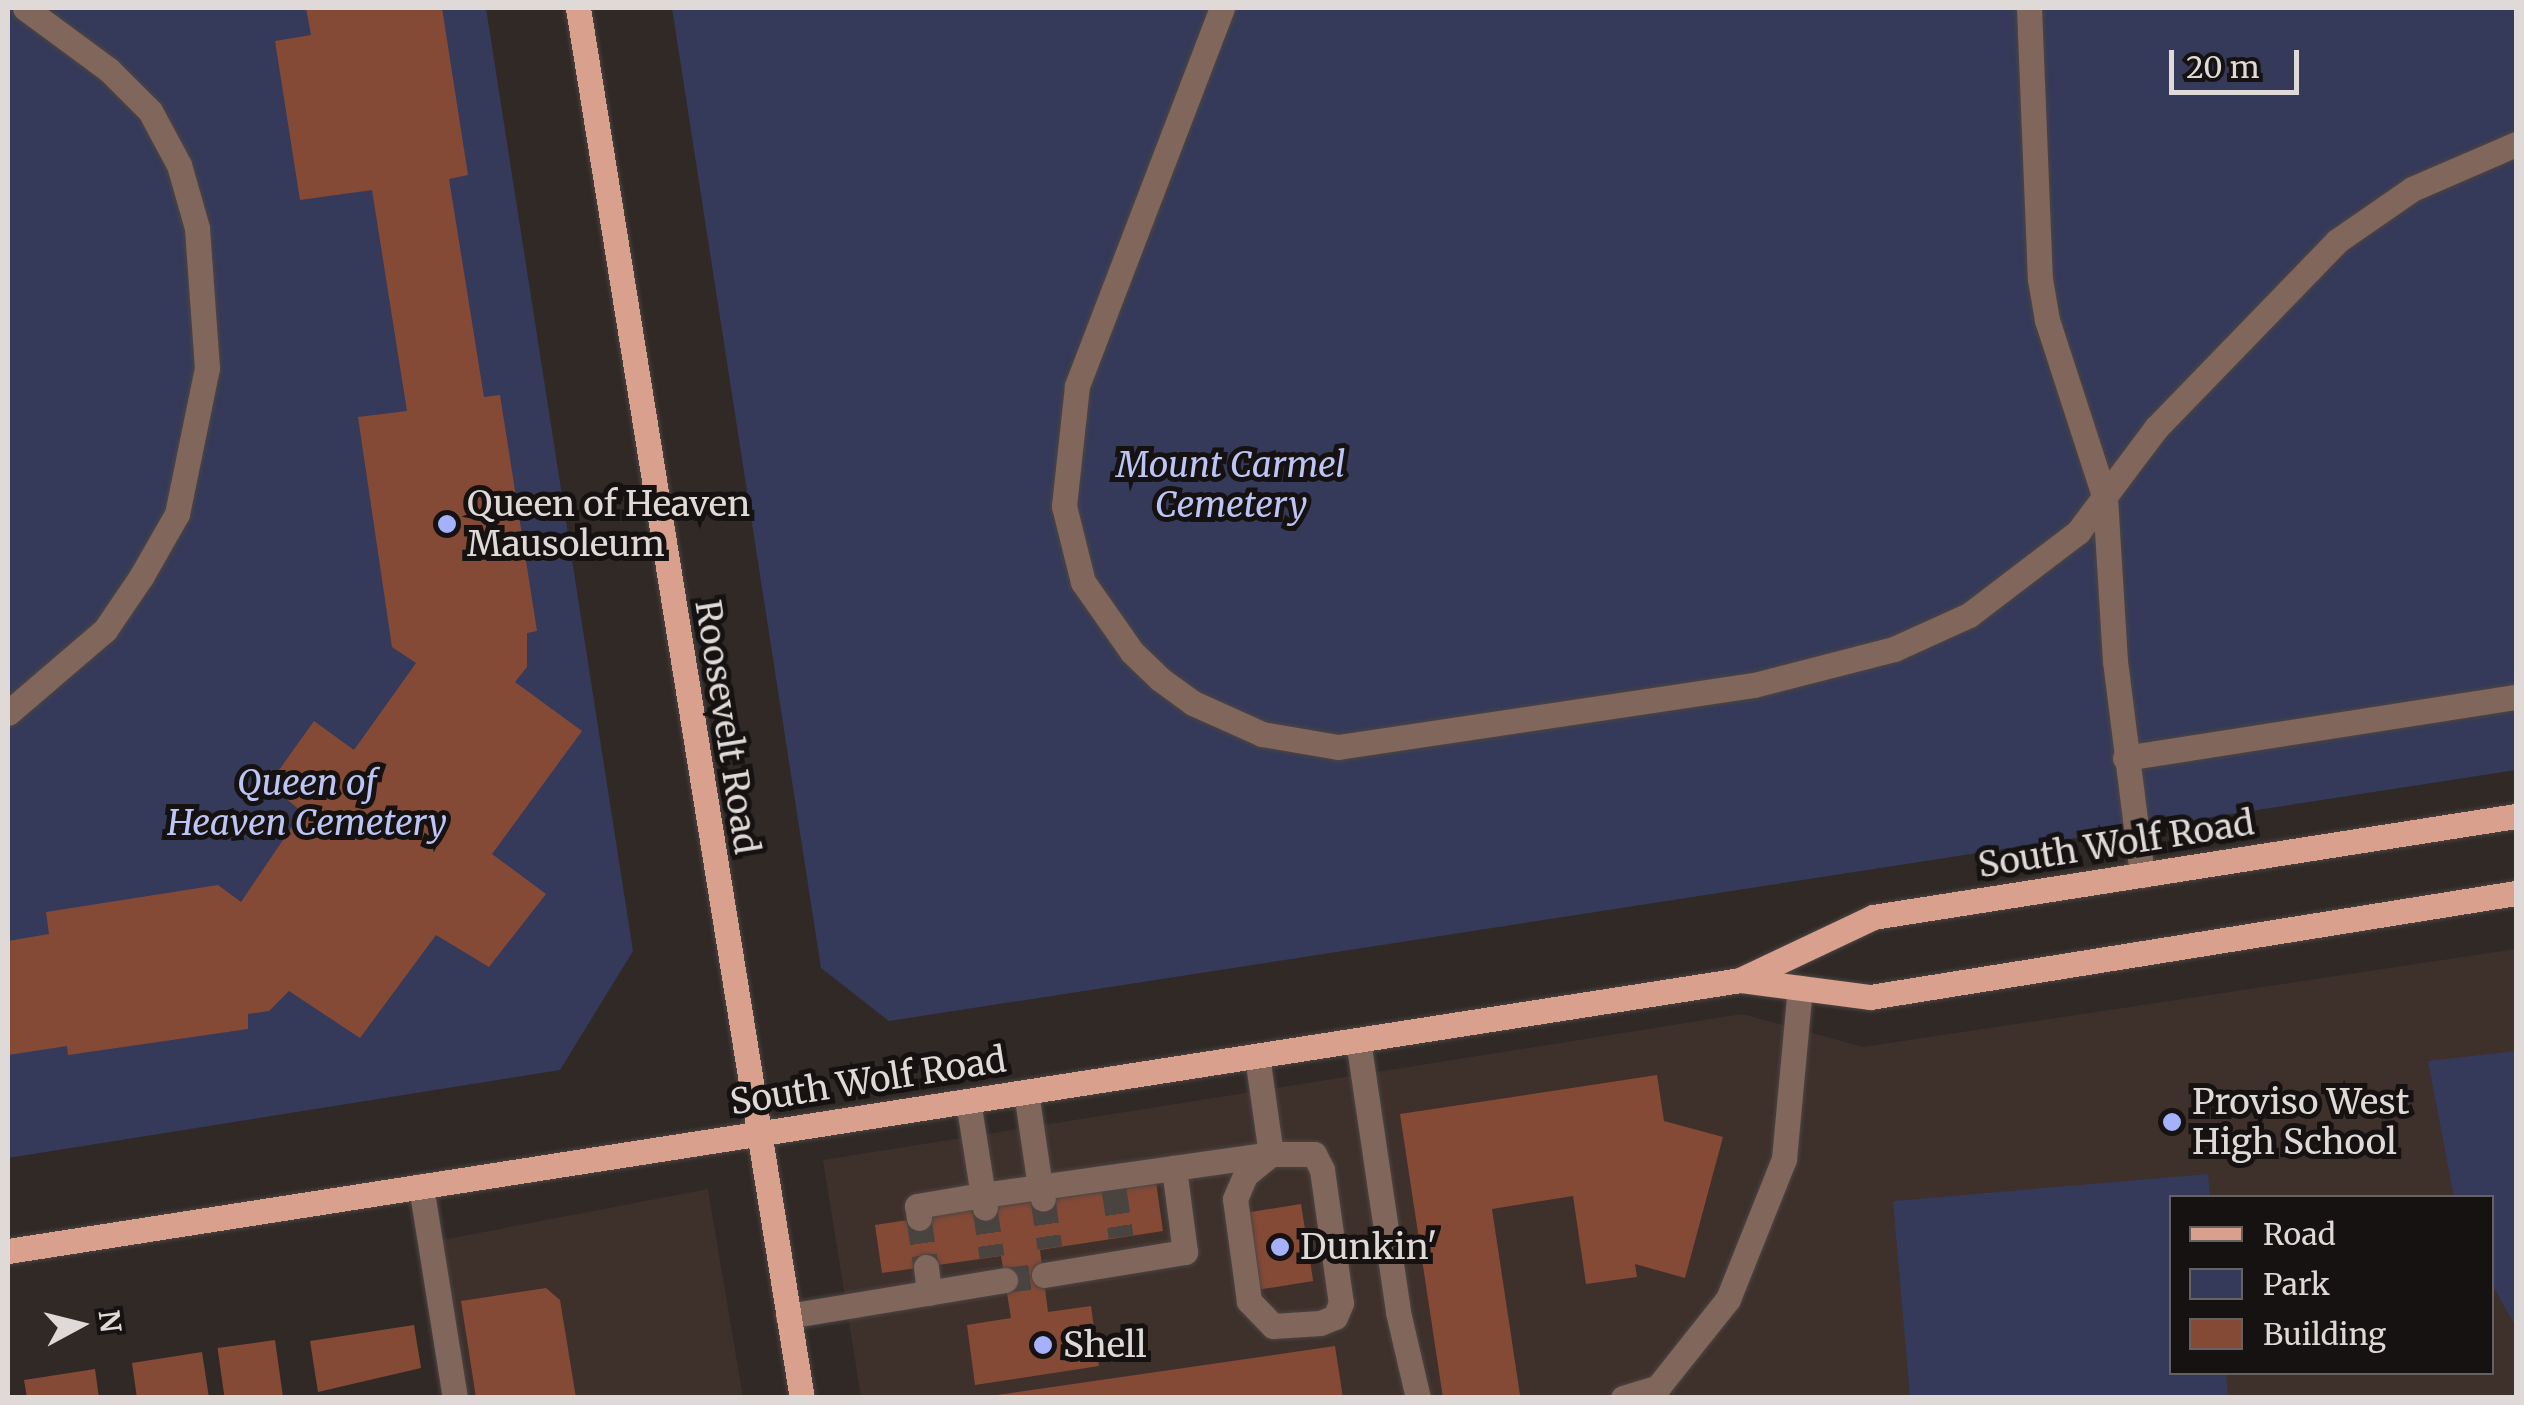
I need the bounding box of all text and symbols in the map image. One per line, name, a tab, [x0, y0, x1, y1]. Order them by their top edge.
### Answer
scale bar	[2174, 30, 2304, 92]
text: 20 m	[2186, 48, 2259, 86]
park label: Mount Carmel Cemetery	[1116, 444, 1346, 526]
place label: Queen of Heaven Mausoleum	[467, 483, 750, 565]
marker: Queen of Heaven Mausoleum	[436, 513, 458, 535]
street label: Roosevelt Road	[686, 597, 768, 857]
park label: Queen of Heaven Cemetery	[167, 762, 447, 844]
street label: South Wolf Road	[1975, 801, 2257, 887]
street label: South Wolf Road	[727, 1038, 1009, 1124]
place label: Proviso West High School	[2192, 1081, 2409, 1163]
marker: Proviso West High School	[2161, 1111, 2183, 1133]
legend	[2169, 1195, 2494, 1375]
text: Road	[2263, 1215, 2336, 1253]
place label: Dunkin'	[1300, 1226, 1437, 1268]
marker: Dunkin'	[1269, 1236, 1291, 1258]
text: Park	[2263, 1265, 2330, 1303]
north arrow	[30, 1275, 130, 1375]
text: N	[91, 1308, 129, 1335]
text: Building	[2263, 1315, 2386, 1353]
place label: Shell	[1063, 1324, 1147, 1366]
marker: Shell	[1032, 1334, 1054, 1356]

